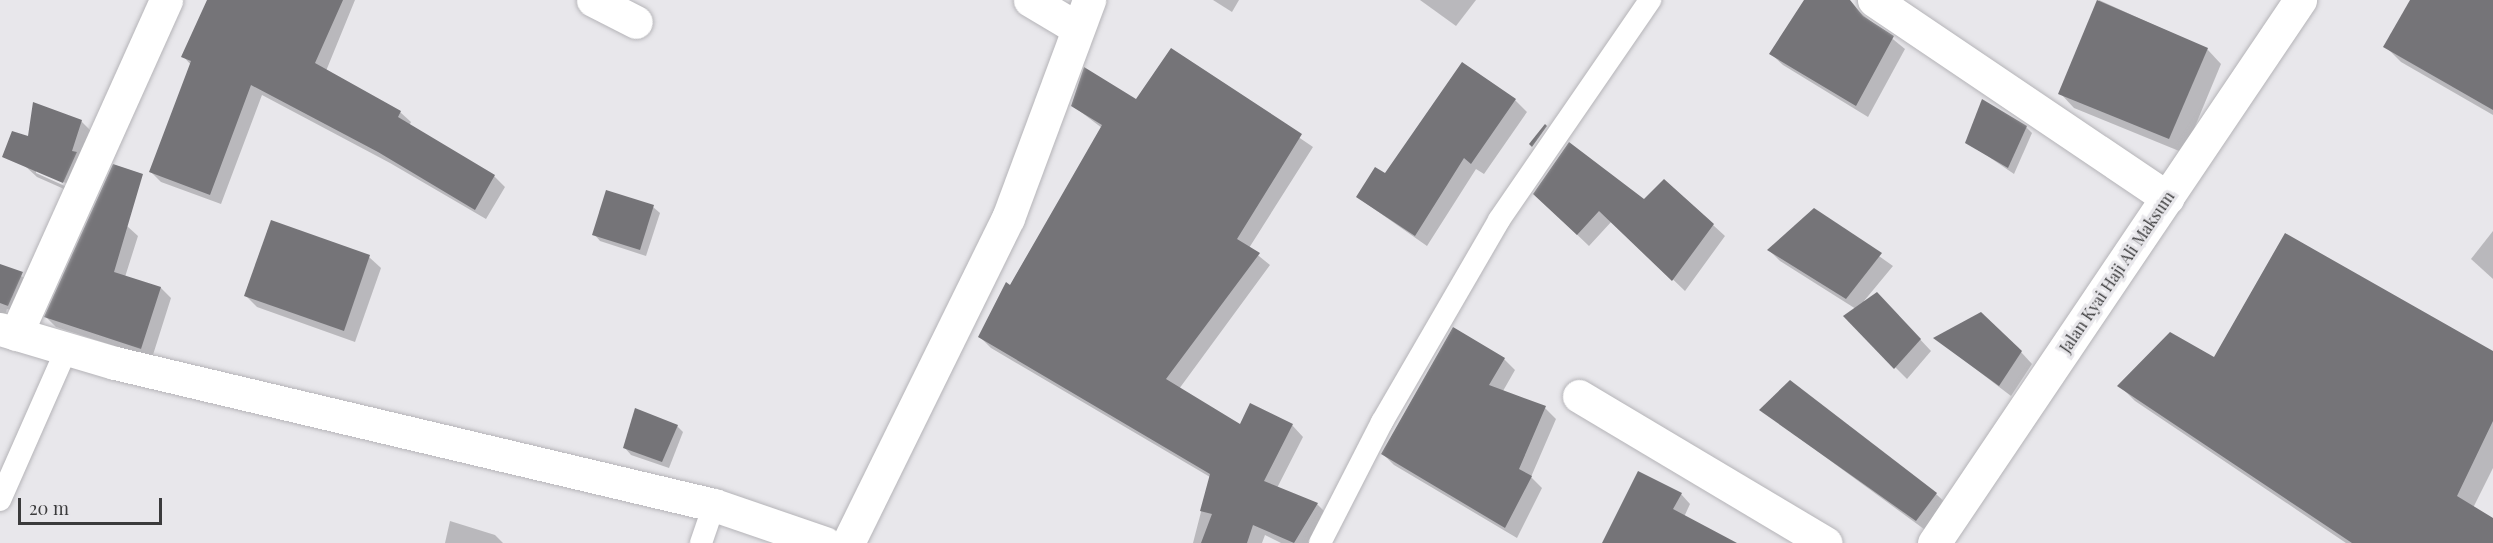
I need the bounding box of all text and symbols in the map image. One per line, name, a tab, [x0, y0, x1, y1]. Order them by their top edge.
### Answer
street label: Jalan Kyai Haji Ali Maksum	[2055, 187, 2179, 357]
scale bar	[21, 486, 165, 524]
text: 20 m	[29, 496, 69, 520]

